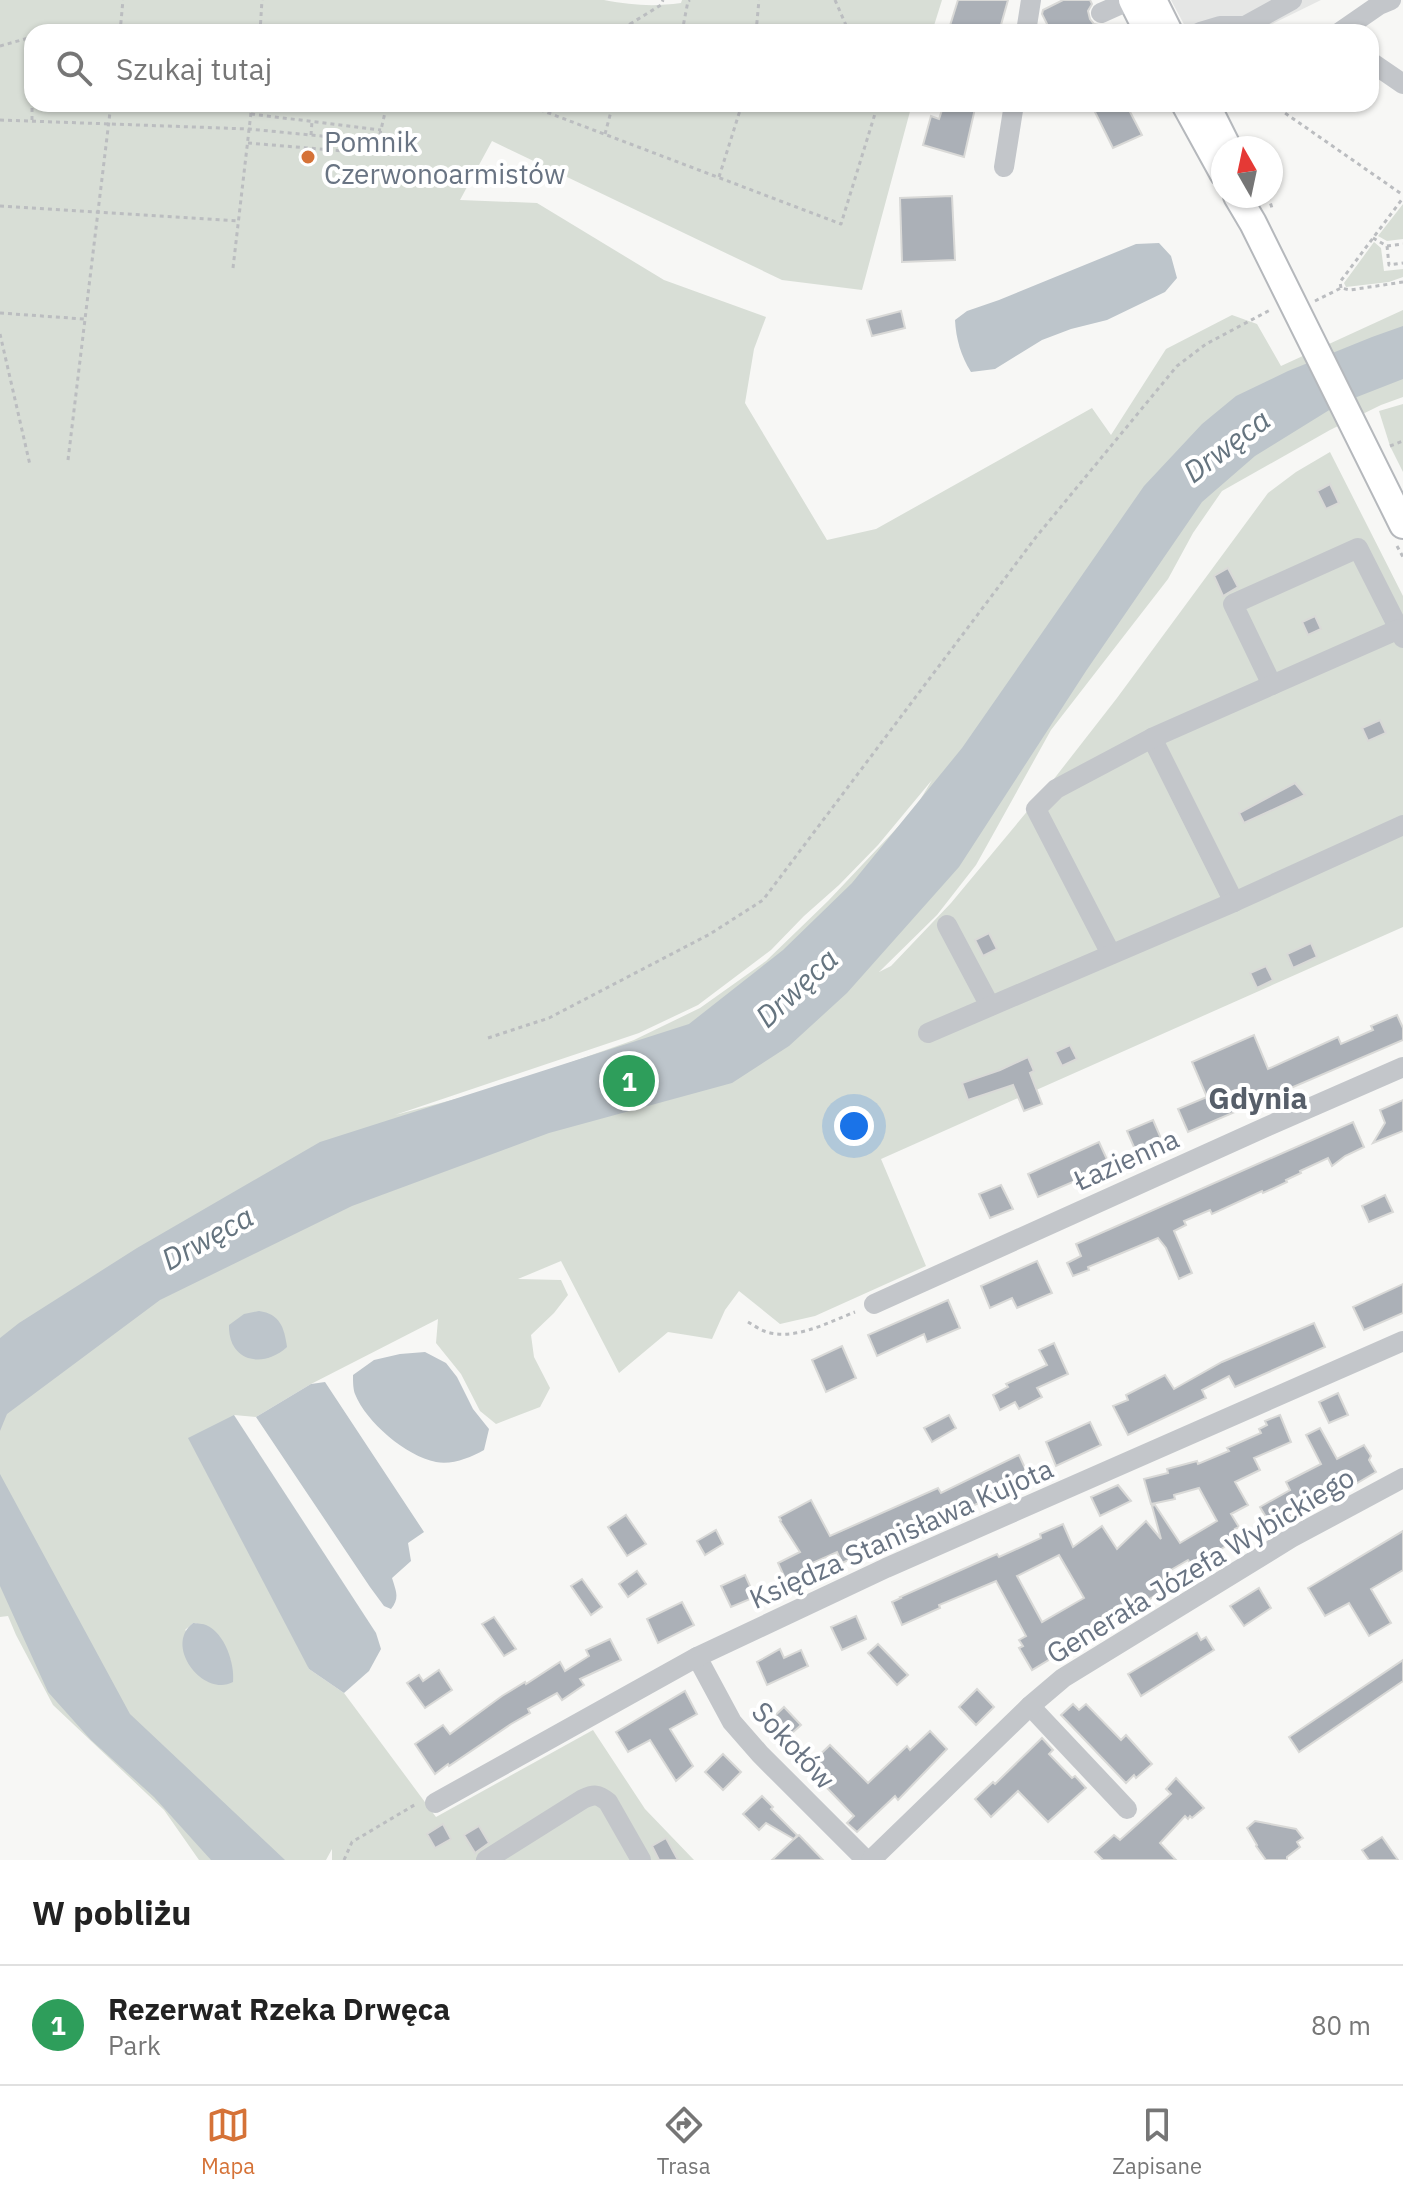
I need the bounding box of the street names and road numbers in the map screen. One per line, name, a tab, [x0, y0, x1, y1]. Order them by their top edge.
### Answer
street label: Łazienna	[1067, 1119, 1184, 1199]
street label: Księdza Stanisława Kujota	[743, 1449, 1059, 1617]
street label: Generała Józefa Wybickiego	[1039, 1458, 1361, 1672]
street label: Sokołów	[744, 1693, 844, 1797]

